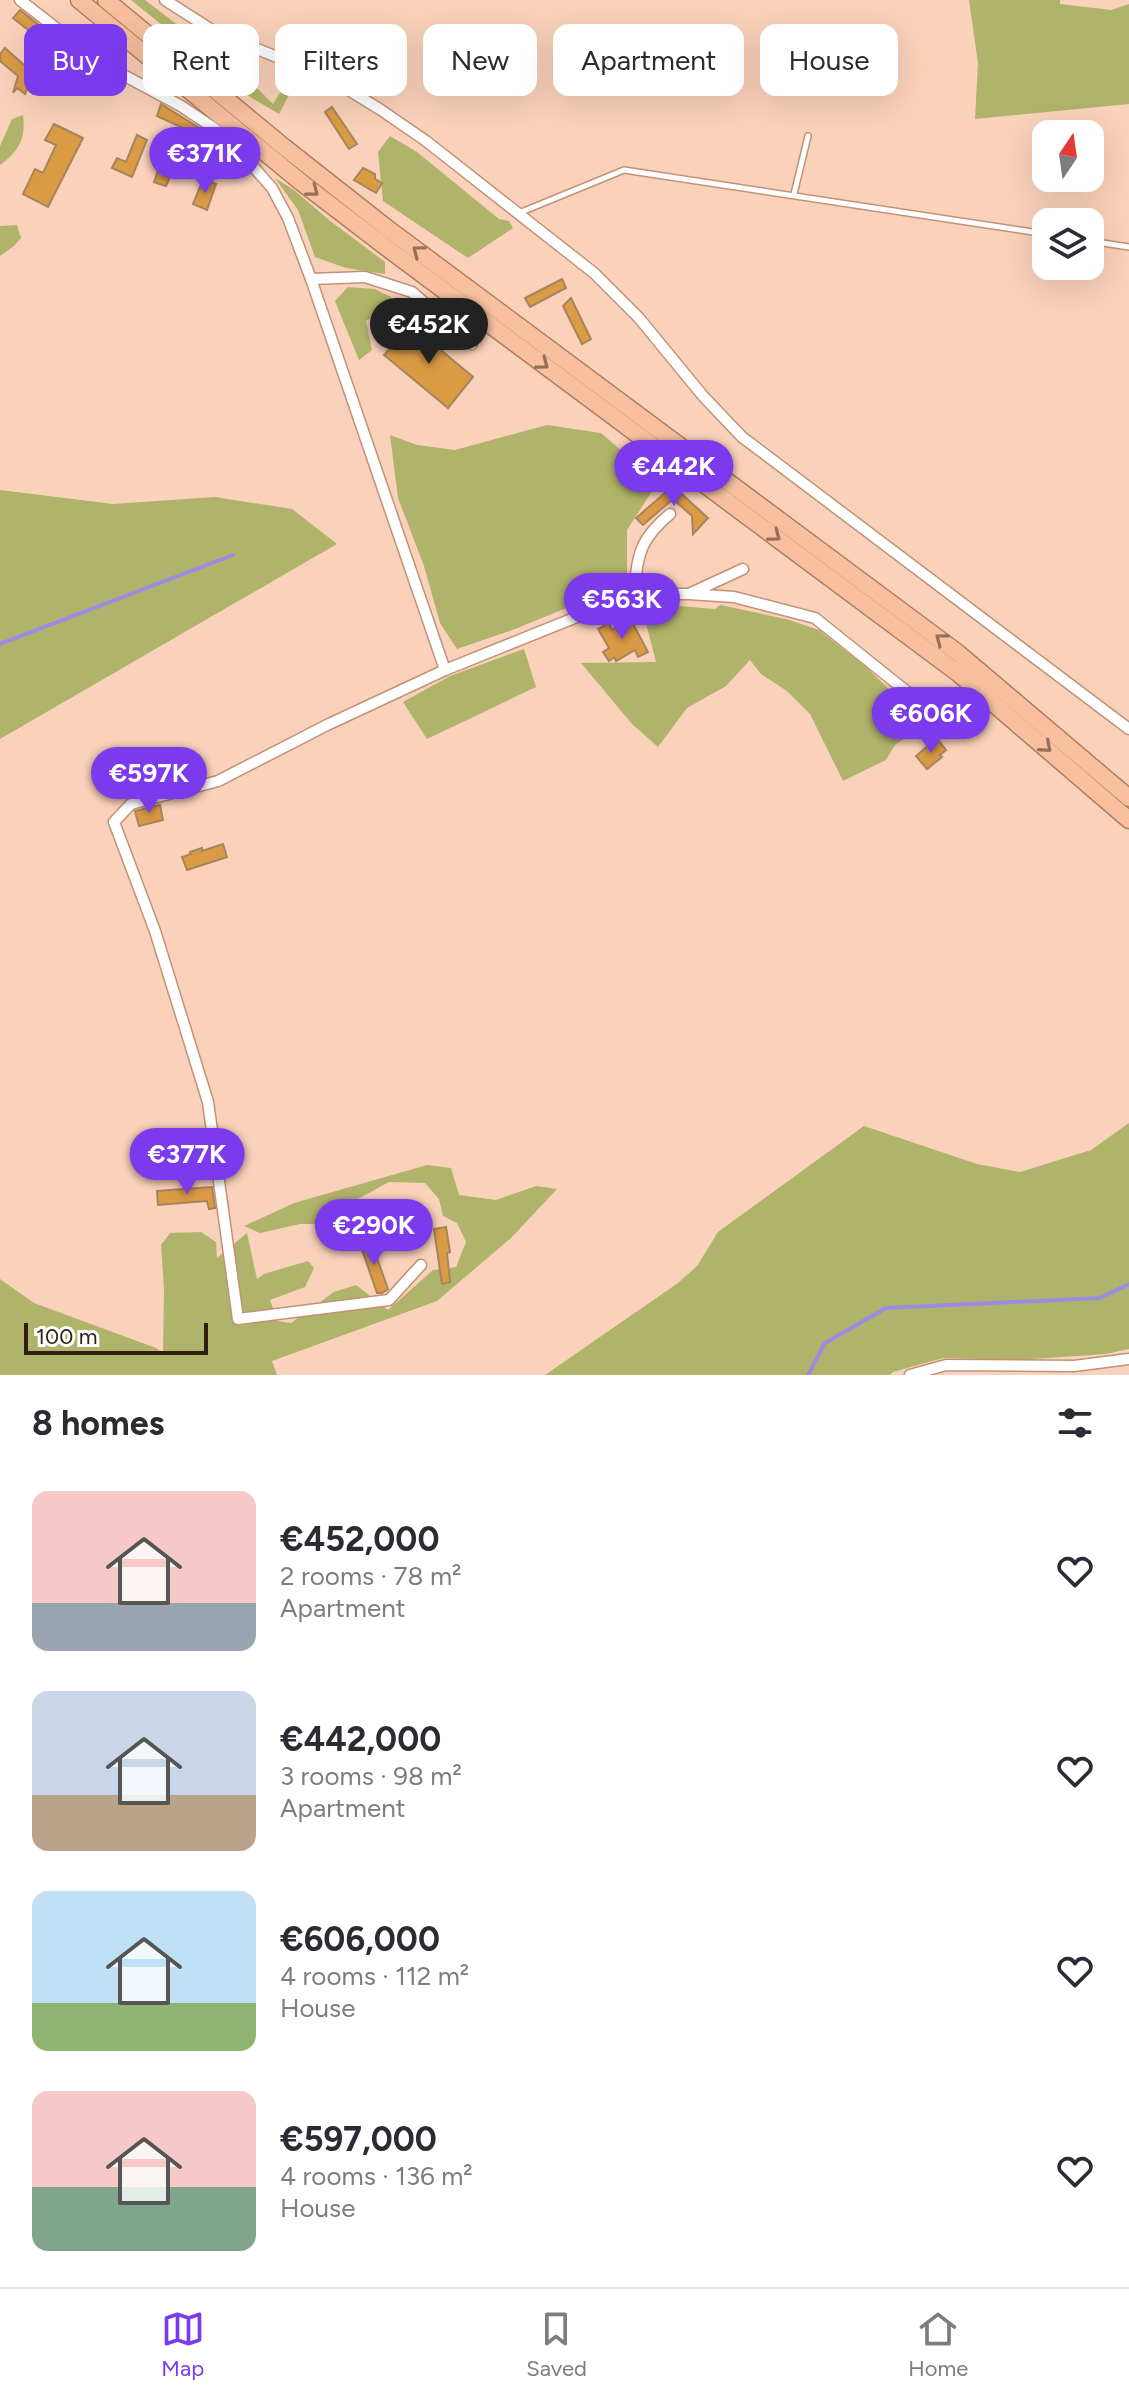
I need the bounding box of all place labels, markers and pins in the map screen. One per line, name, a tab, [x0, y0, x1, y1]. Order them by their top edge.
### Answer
pin: €371K	[149, 127, 261, 195]
pin: €452K	[373, 298, 485, 366]
pin: €442K	[618, 440, 730, 508]
pin: €563K	[566, 573, 678, 641]
pin: €606K	[875, 687, 987, 755]
pin: €597K	[93, 747, 205, 815]
pin: €377K	[131, 1128, 243, 1196]
pin: €290K	[318, 1199, 430, 1267]

